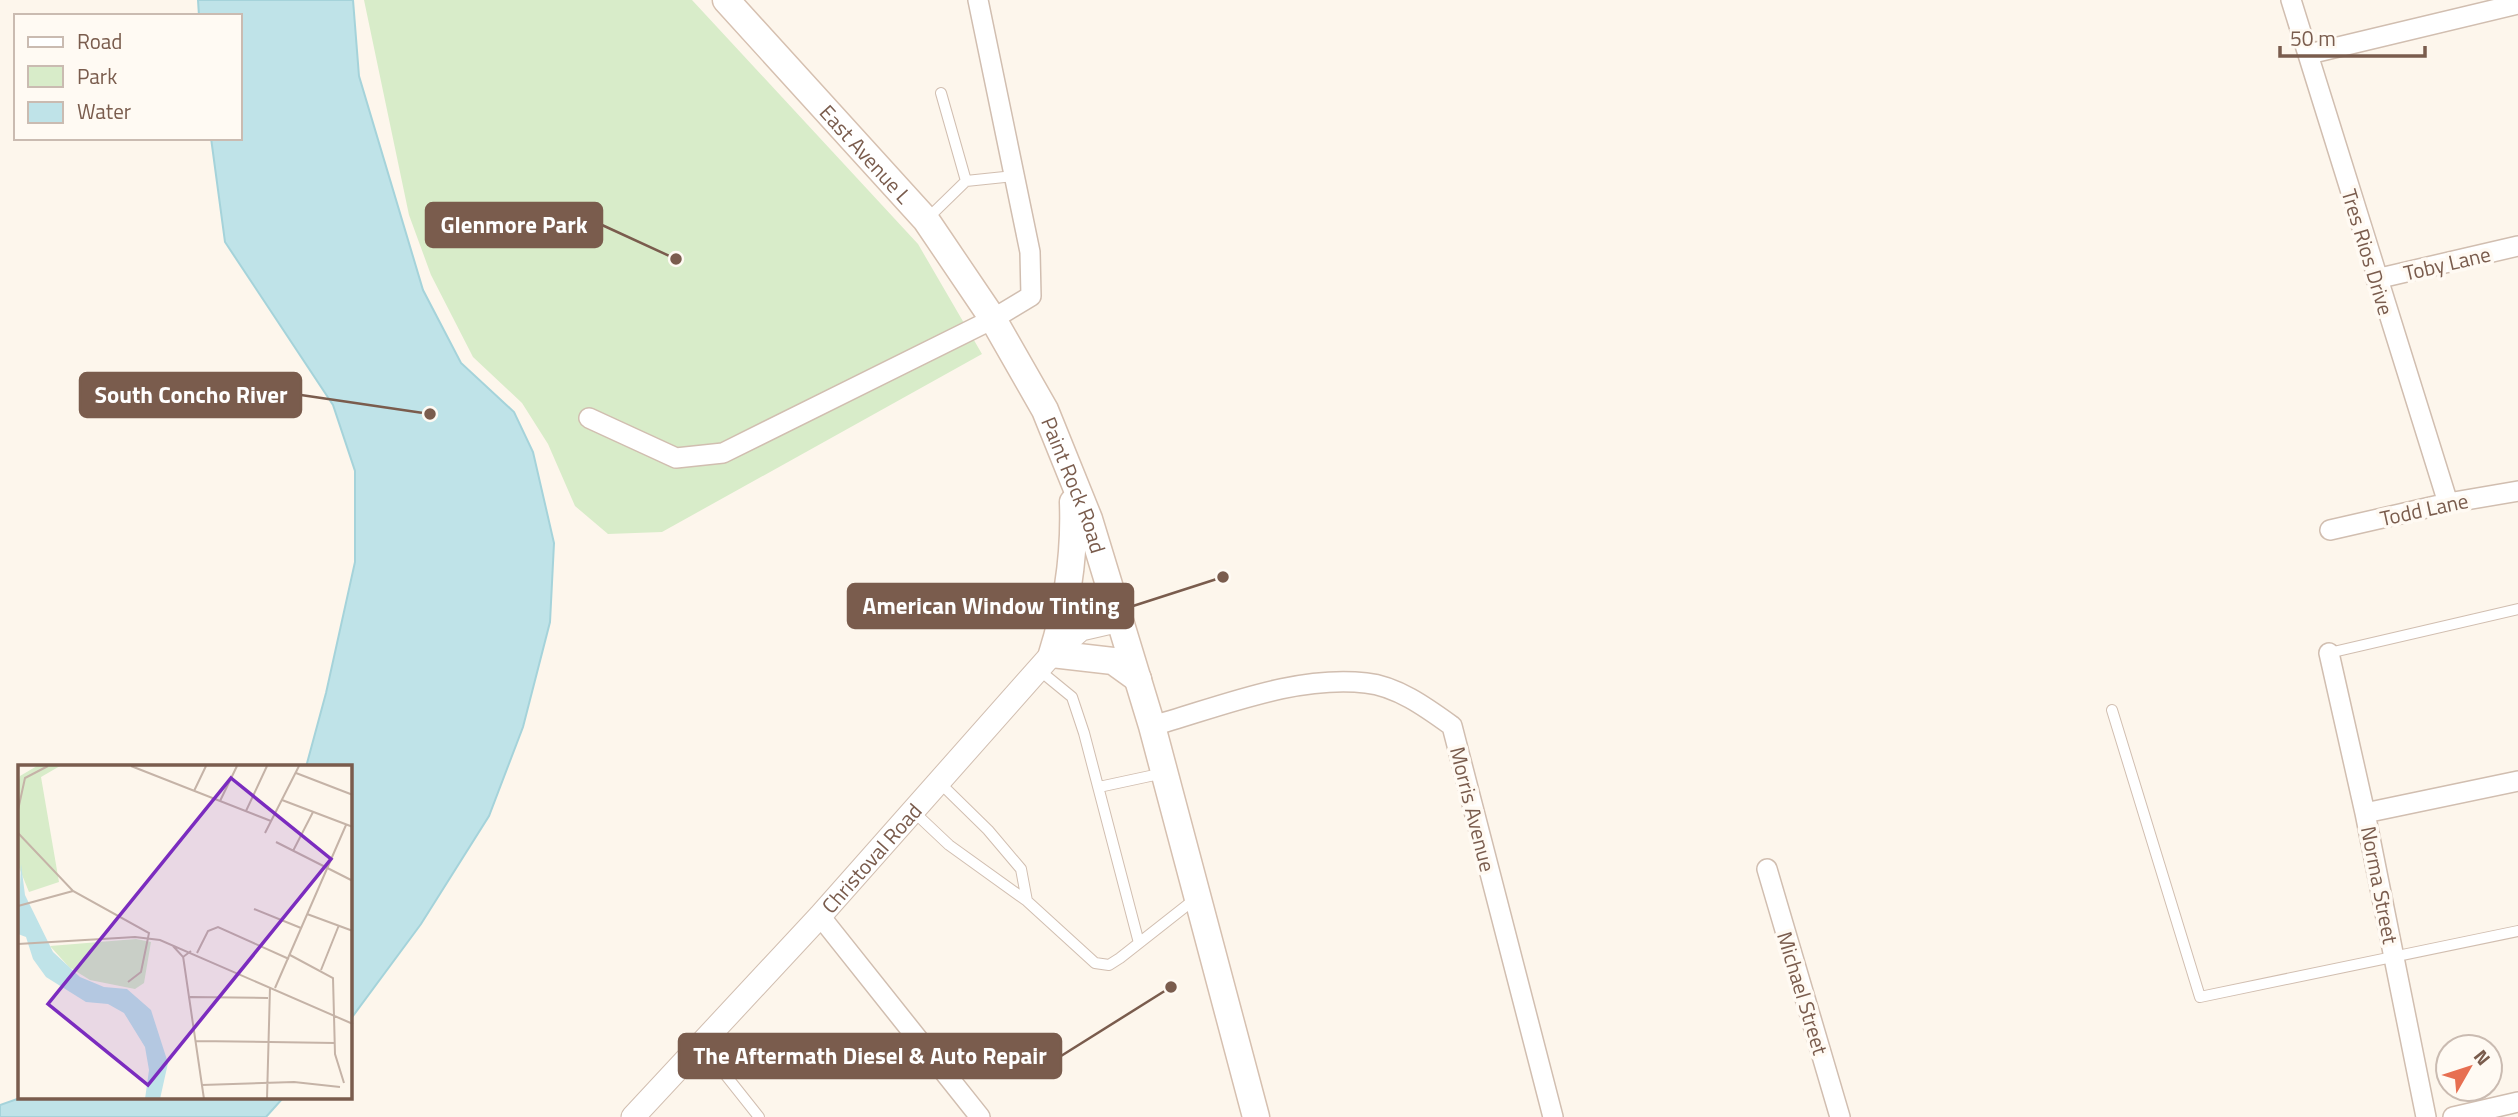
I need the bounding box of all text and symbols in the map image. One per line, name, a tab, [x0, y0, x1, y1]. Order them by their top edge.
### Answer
legend	[14, 14, 242, 140]
scale bar	[2280, 14, 2425, 58]
text: 50 m	[2290, 22, 2336, 54]
text: Road	[77, 25, 122, 57]
text: Park	[77, 60, 117, 92]
text: Water	[77, 95, 131, 127]
street label: East Avenue L	[812, 97, 920, 211]
street label: Tres Rios Drive	[2334, 185, 2402, 319]
callout: Glenmore Park	[426, 203, 602, 247]
text: Glenmore Park	[440, 207, 588, 242]
street label: Toby Lane	[2400, 237, 2494, 289]
callout: South Concho River	[80, 373, 301, 417]
text: South Concho River	[95, 377, 288, 412]
street label: Paint Rock Road	[1033, 412, 1114, 557]
street label: Todd Lane	[2377, 484, 2471, 534]
callout: American Window Tinting	[848, 584, 1133, 628]
text: American Window Tinting	[863, 588, 1119, 623]
street label: Morris Avenue	[1442, 743, 1504, 875]
inset map	[18, 765, 352, 1100]
street label: Christoval Road	[814, 796, 929, 920]
street label: Norma Street	[2353, 823, 2407, 947]
street label: Michael Street	[1769, 927, 1837, 1059]
north arrow	[2434, 1033, 2504, 1103]
callout: The Aftermath Diesel & Auto Repair	[679, 1034, 1061, 1078]
text: The Aftermath Diesel & Auto Repair	[693, 1038, 1047, 1073]
text: N	[2467, 1043, 2498, 1071]

